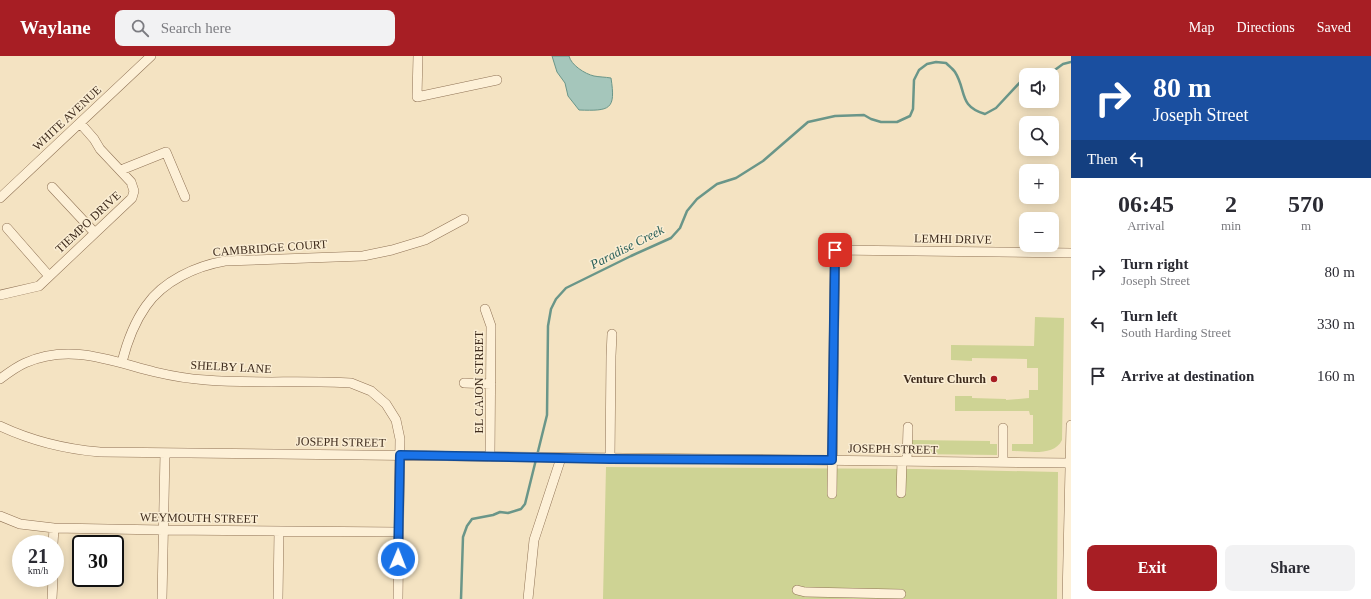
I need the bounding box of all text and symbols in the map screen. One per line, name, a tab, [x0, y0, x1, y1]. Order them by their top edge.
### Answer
search box	[115, 10, 395, 46]
text: Waylane	[20, 17, 91, 38]
icon: search	[129, 17, 151, 39]
text: Search here	[161, 20, 231, 36]
text: Map	[1189, 20, 1214, 35]
text: Directions	[1236, 20, 1295, 35]
text: Saved	[1317, 20, 1351, 35]
map controls	[1019, 68, 1059, 252]
button: sound	[1019, 68, 1059, 108]
icon: right	[1087, 72, 1139, 124]
text: 80 m	[1153, 72, 1211, 103]
street label: WHITE AVENUE	[30, 83, 104, 153]
text: Joseph Street	[1153, 105, 1248, 125]
button: search	[1019, 116, 1059, 156]
icon: left	[1126, 148, 1148, 170]
text: Then	[1087, 151, 1118, 167]
button: +	[1019, 164, 1059, 204]
street label: TIEMPO DRIVE	[52, 188, 124, 256]
text: 06:45	[1118, 191, 1174, 217]
text: 2	[1225, 191, 1237, 217]
text: 570	[1288, 191, 1324, 217]
button: −	[1019, 212, 1059, 252]
text: Arrival	[1127, 218, 1165, 233]
text: min	[1221, 218, 1241, 233]
text: m	[1301, 218, 1311, 233]
water label: Paradise Creek	[587, 222, 667, 272]
street label: LEMHI DRIVE	[914, 231, 992, 247]
pin	[818, 233, 852, 267]
street label: CAMBRIDGE COURT	[212, 237, 328, 259]
icon: arrive	[824, 239, 846, 261]
text: Turn right	[1121, 256, 1188, 272]
icon: right	[1087, 261, 1109, 283]
text: 80 m	[1325, 264, 1355, 280]
text: Joseph Street	[1121, 273, 1190, 288]
text: Turn left	[1121, 308, 1178, 324]
icon: left	[1087, 313, 1109, 335]
text: 330 m	[1317, 316, 1355, 332]
text: South Harding Street	[1121, 325, 1231, 340]
street label: EL CAJON STREET	[472, 330, 486, 433]
street label: SHELBY LANE	[190, 358, 272, 376]
icon: arrive	[1087, 365, 1109, 387]
text: Arrive at destination	[1121, 368, 1254, 384]
text: 160 m	[1317, 368, 1355, 384]
place label: Venture Church	[903, 372, 986, 386]
marker: Venture Church	[989, 374, 999, 384]
street label: JOSEPH STREET	[296, 434, 387, 450]
street label: JOSEPH STREET	[848, 441, 939, 457]
street label: WEYMOUTH STREET	[140, 510, 259, 526]
speed limit sign: 30	[72, 535, 124, 587]
position arrow	[377, 538, 419, 580]
text: 21	[28, 545, 48, 567]
button: Exit	[1087, 545, 1217, 591]
button: Share	[1225, 545, 1355, 591]
text: km/h	[28, 565, 48, 576]

